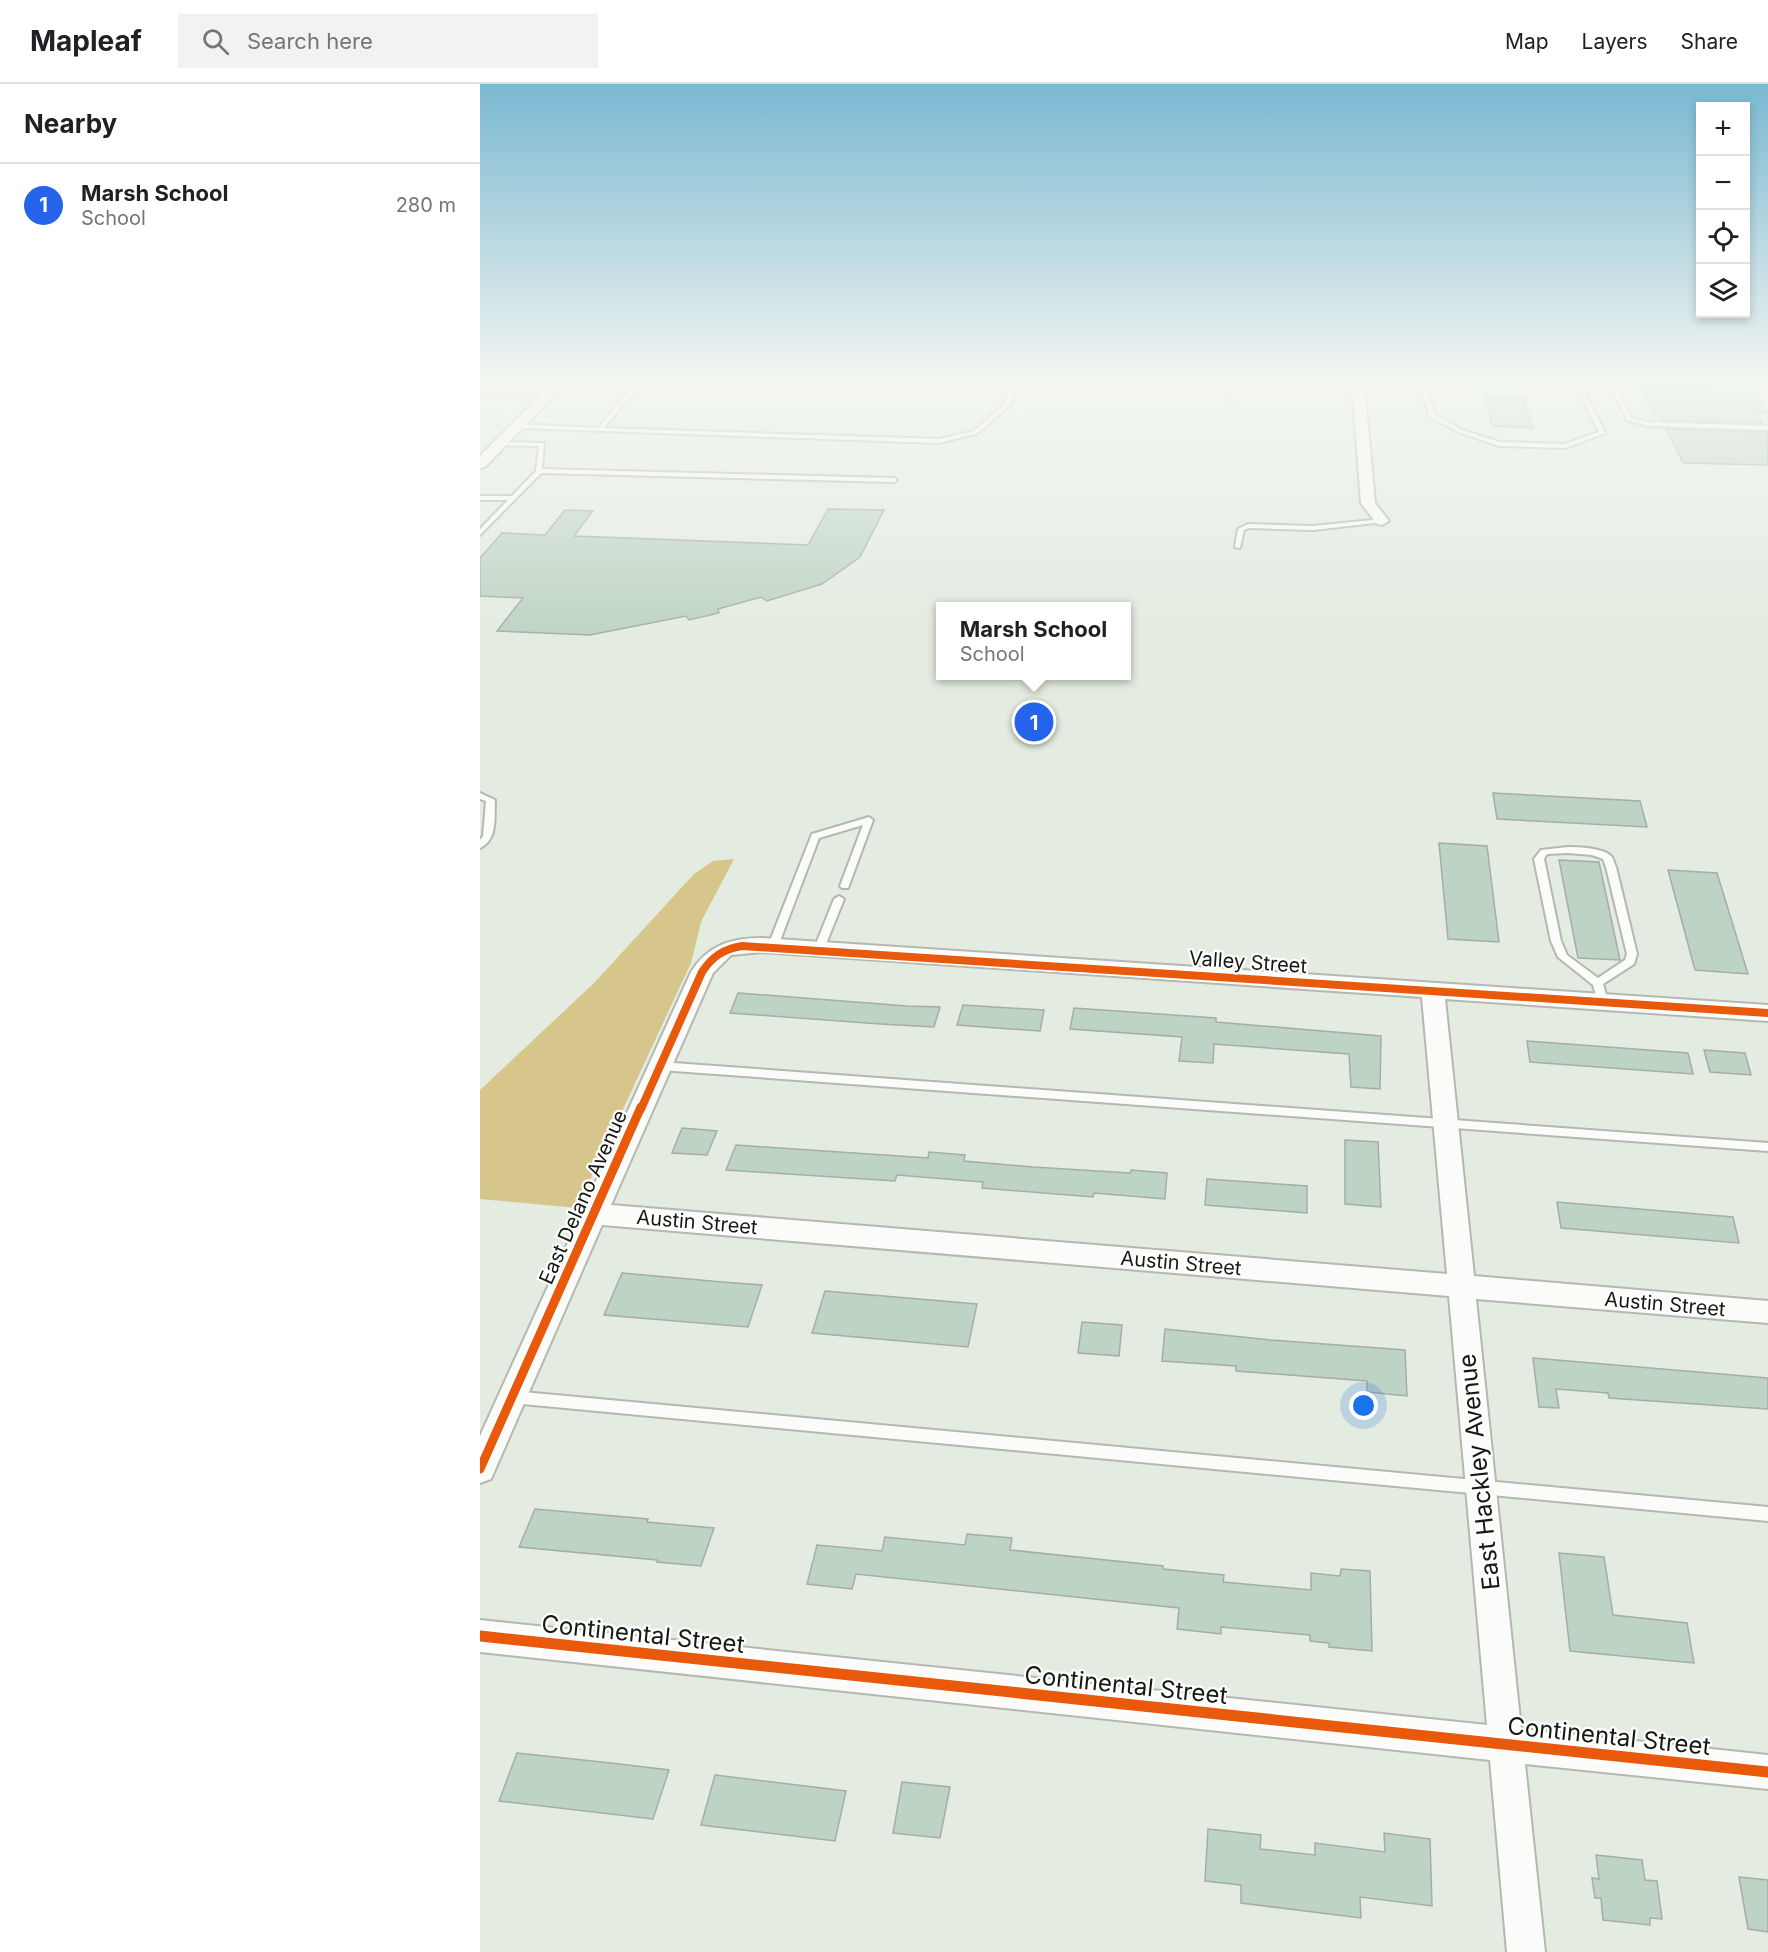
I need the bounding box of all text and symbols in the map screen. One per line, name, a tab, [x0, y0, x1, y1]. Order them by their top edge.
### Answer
search box	[178, 14, 598, 68]
text: Mapleaf	[30, 24, 142, 58]
icon: search	[199, 25, 232, 58]
text: Search here	[247, 28, 373, 54]
text: Map	[1505, 29, 1549, 54]
text: Layers	[1582, 29, 1648, 54]
text: Share	[1681, 29, 1738, 54]
map controls	[1696, 102, 1750, 318]
button: +	[1696, 102, 1750, 156]
text: Nearby	[24, 108, 117, 139]
button: −	[1696, 156, 1750, 210]
text: Marsh School	[81, 180, 228, 206]
text: 1	[39, 193, 48, 217]
text: 280 m	[396, 193, 456, 217]
text: School	[81, 206, 146, 230]
button: locate	[1696, 210, 1750, 264]
button: layers	[1696, 264, 1750, 318]
popup	[936, 602, 1131, 680]
text: Marsh School	[960, 616, 1107, 642]
text: School	[960, 642, 1025, 666]
pin: 1	[1014, 700, 1054, 744]
street label: Valley Street	[1188, 946, 1308, 978]
street label: East Delano Avenue	[534, 1106, 632, 1288]
street label: Austin Street	[635, 1205, 759, 1239]
street label: Austin Street	[1119, 1246, 1243, 1280]
street label: Austin Street	[1603, 1287, 1727, 1321]
street label: East Hackley Avenue	[1452, 1353, 1506, 1591]
your location	[1349, 1391, 1378, 1420]
street label: Continental Street	[540, 1609, 746, 1659]
street label: Continental Street	[1023, 1660, 1229, 1710]
street label: Continental Street	[1506, 1711, 1712, 1761]

